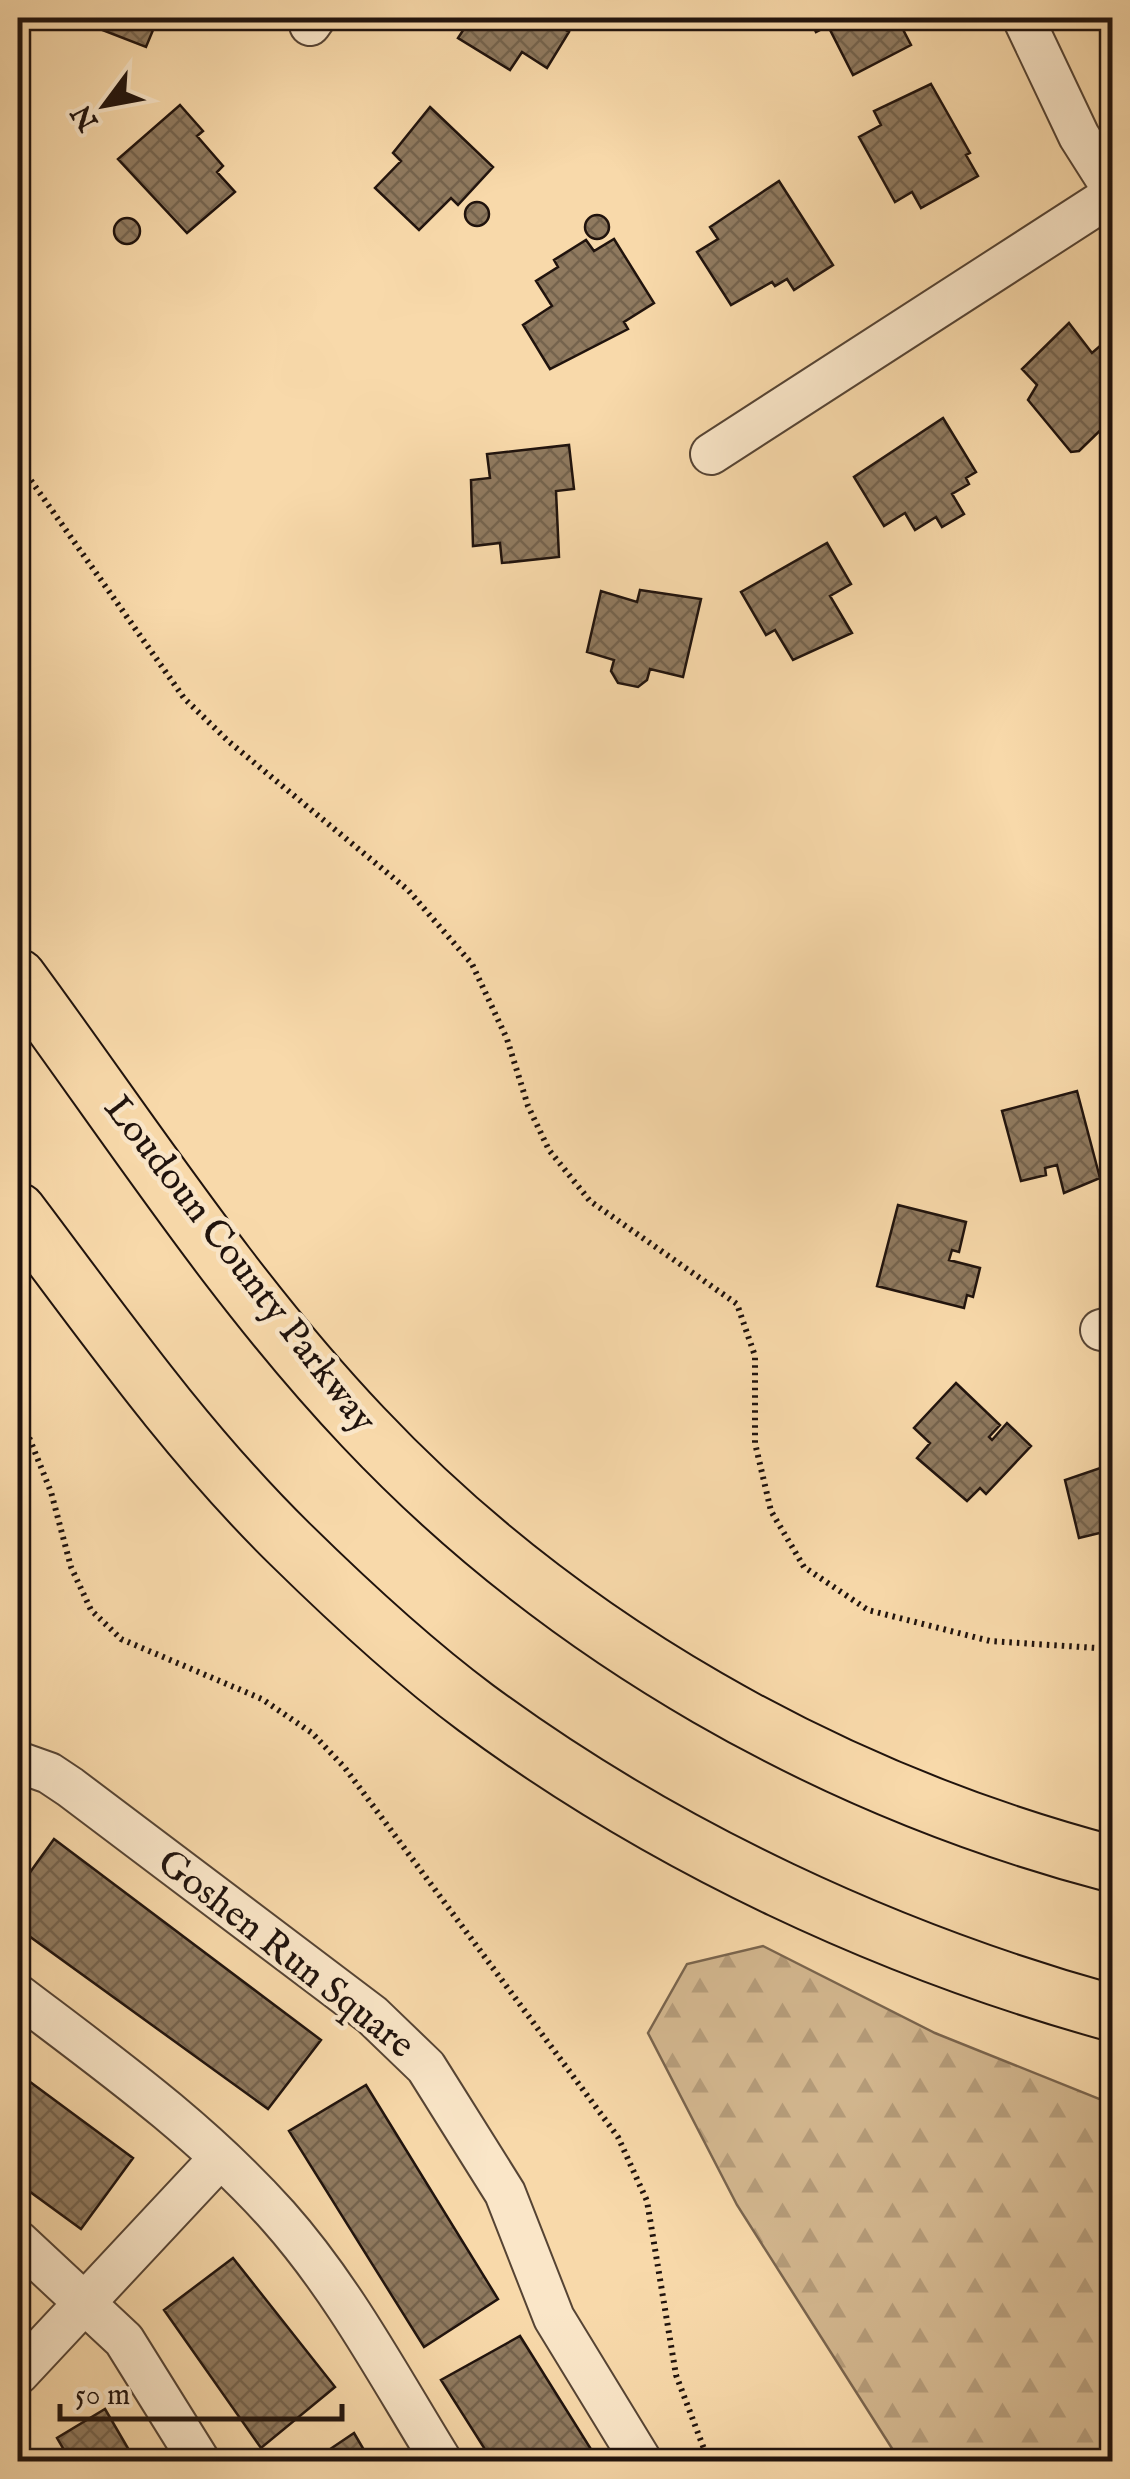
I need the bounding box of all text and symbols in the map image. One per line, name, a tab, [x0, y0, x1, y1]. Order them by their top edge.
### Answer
north arrow	[55, 55, 155, 155]
text: N	[65, 97, 108, 137]
street label: Loudoun County Parkway	[92, 1087, 386, 1444]
street label: Goshen Run Square	[147, 1840, 423, 2070]
scale bar	[60, 2359, 342, 2421]
text: 50 m	[75, 2377, 130, 2415]

